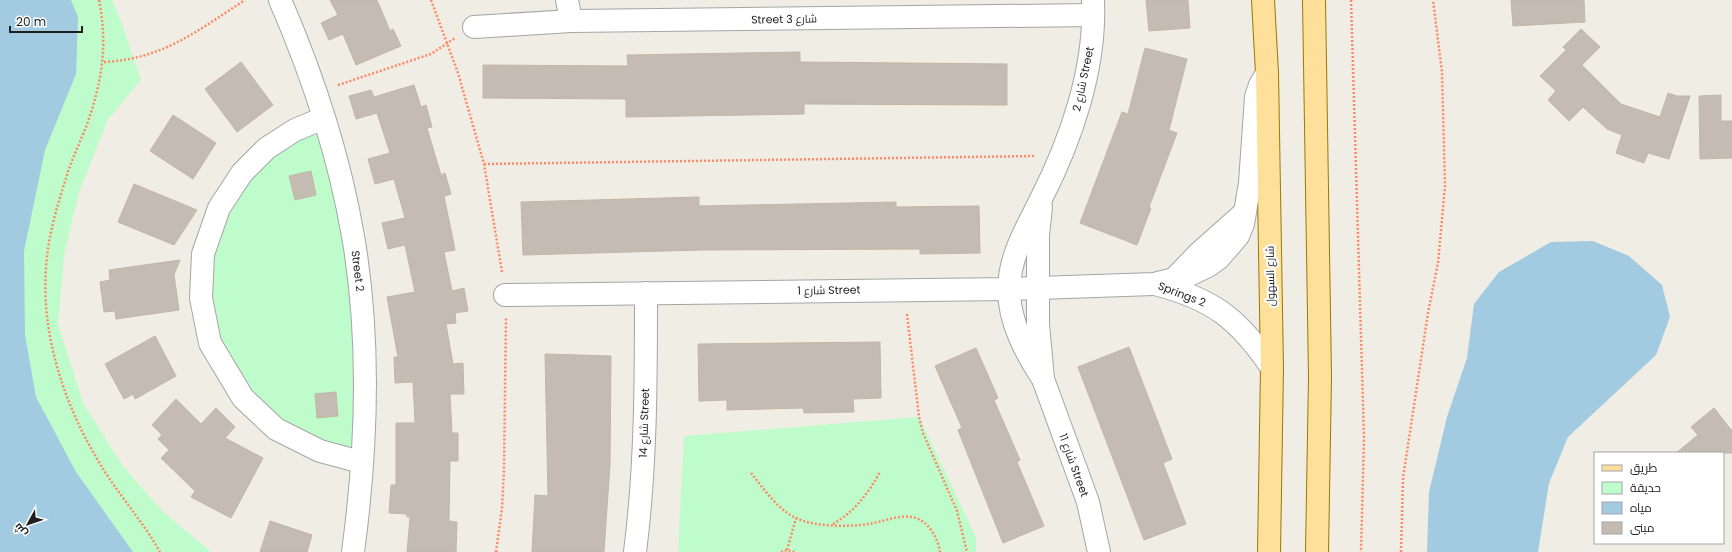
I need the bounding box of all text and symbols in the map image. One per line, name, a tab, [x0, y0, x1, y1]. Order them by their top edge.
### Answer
scale bar	[10, 8, 82, 34]
street label: Street شارع 3	[751, 10, 817, 28]
text: 20 m	[16, 13, 46, 30]
street label: شارع 2 Street	[1068, 45, 1098, 113]
street label: شارع السهول	[1261, 246, 1279, 306]
street label: Street 2	[348, 249, 368, 293]
street label: Springs 2	[1156, 278, 1208, 310]
street label: شارع 1 Street	[797, 281, 861, 299]
street label: شارع 14 Street	[635, 388, 653, 458]
street label: شارع 11 Street	[1055, 431, 1093, 499]
legend	[1594, 452, 1724, 544]
text: طريق	[1630, 459, 1658, 476]
text: حديقة	[1630, 479, 1661, 496]
text: مياه	[1630, 499, 1652, 516]
north arrow	[8, 504, 48, 544]
text: مبنى	[1630, 519, 1655, 536]
text: ش	[10, 520, 31, 541]

